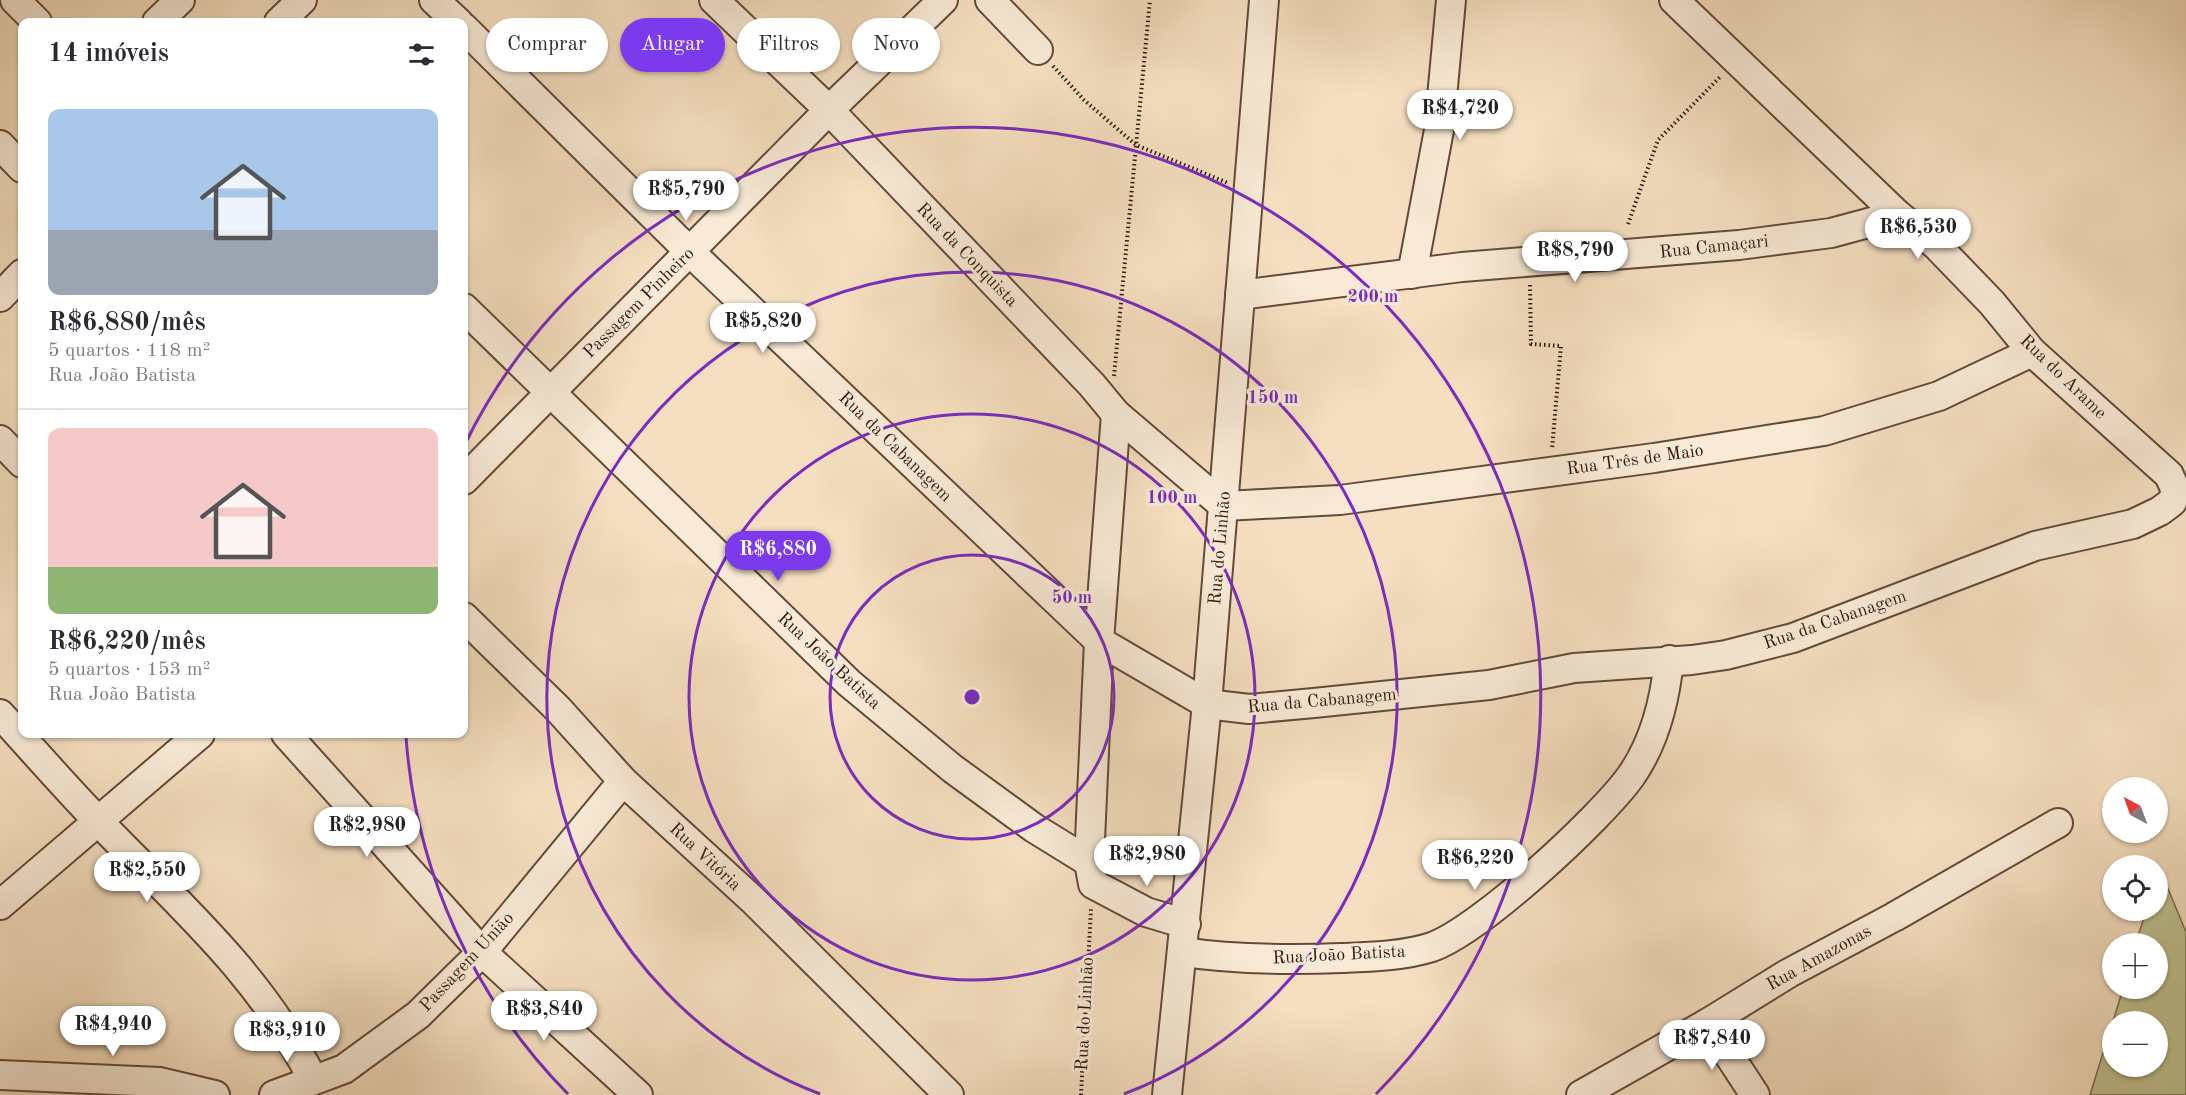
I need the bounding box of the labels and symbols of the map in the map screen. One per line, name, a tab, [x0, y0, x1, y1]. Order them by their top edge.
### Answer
pin: R$4,720	[1405, 90, 1515, 141]
pin: R$5,790	[631, 171, 741, 222]
street label: Rua da Conquista	[913, 199, 1021, 311]
pin: R$6,530	[1863, 209, 1973, 260]
pin: R$8,790	[1520, 232, 1630, 283]
street label: Rua Camaçari	[1659, 232, 1770, 262]
street label: Passagem Pinheiro	[580, 244, 698, 362]
text: 200 m	[1348, 288, 1398, 306]
pin: R$5,820	[708, 303, 818, 354]
street label: Rua do Arame	[2016, 331, 2110, 423]
street label: Rua da Cabanagem	[835, 389, 955, 505]
text: 150 m	[1248, 389, 1298, 407]
street label: Rua Três de Maio	[1565, 441, 1705, 479]
text: 100 m	[1147, 489, 1197, 507]
street label: Rua do Linhão	[1206, 490, 1234, 606]
pin: R$6,880	[723, 531, 833, 582]
street label: Rua da Cabanagem	[1761, 587, 1909, 653]
text: 50 m	[1052, 589, 1092, 607]
street label: Rua João Batista	[774, 609, 884, 713]
street label: Rua da Cabanagem	[1247, 686, 1397, 716]
centre of rings	[962, 687, 982, 707]
north arrow	[2102, 777, 2168, 843]
pin: R$2,980	[312, 807, 422, 858]
street label: Rua Vitória	[666, 819, 744, 895]
pin: R$2,980	[1092, 836, 1202, 887]
pin: R$6,220	[1420, 840, 1530, 891]
pin: R$2,550	[92, 852, 202, 903]
street label: Passagem União	[417, 909, 517, 1015]
street label: Rua Amazonas	[1764, 922, 1875, 994]
street label: Rua João Batista	[1272, 943, 1406, 967]
street label: Rua do Linhão	[1073, 957, 1097, 1071]
pin: R$3,840	[489, 991, 599, 1042]
pin: R$4,940	[58, 1006, 168, 1057]
pin: R$3,910	[232, 1012, 342, 1063]
pin: R$7,840	[1657, 1020, 1767, 1071]

